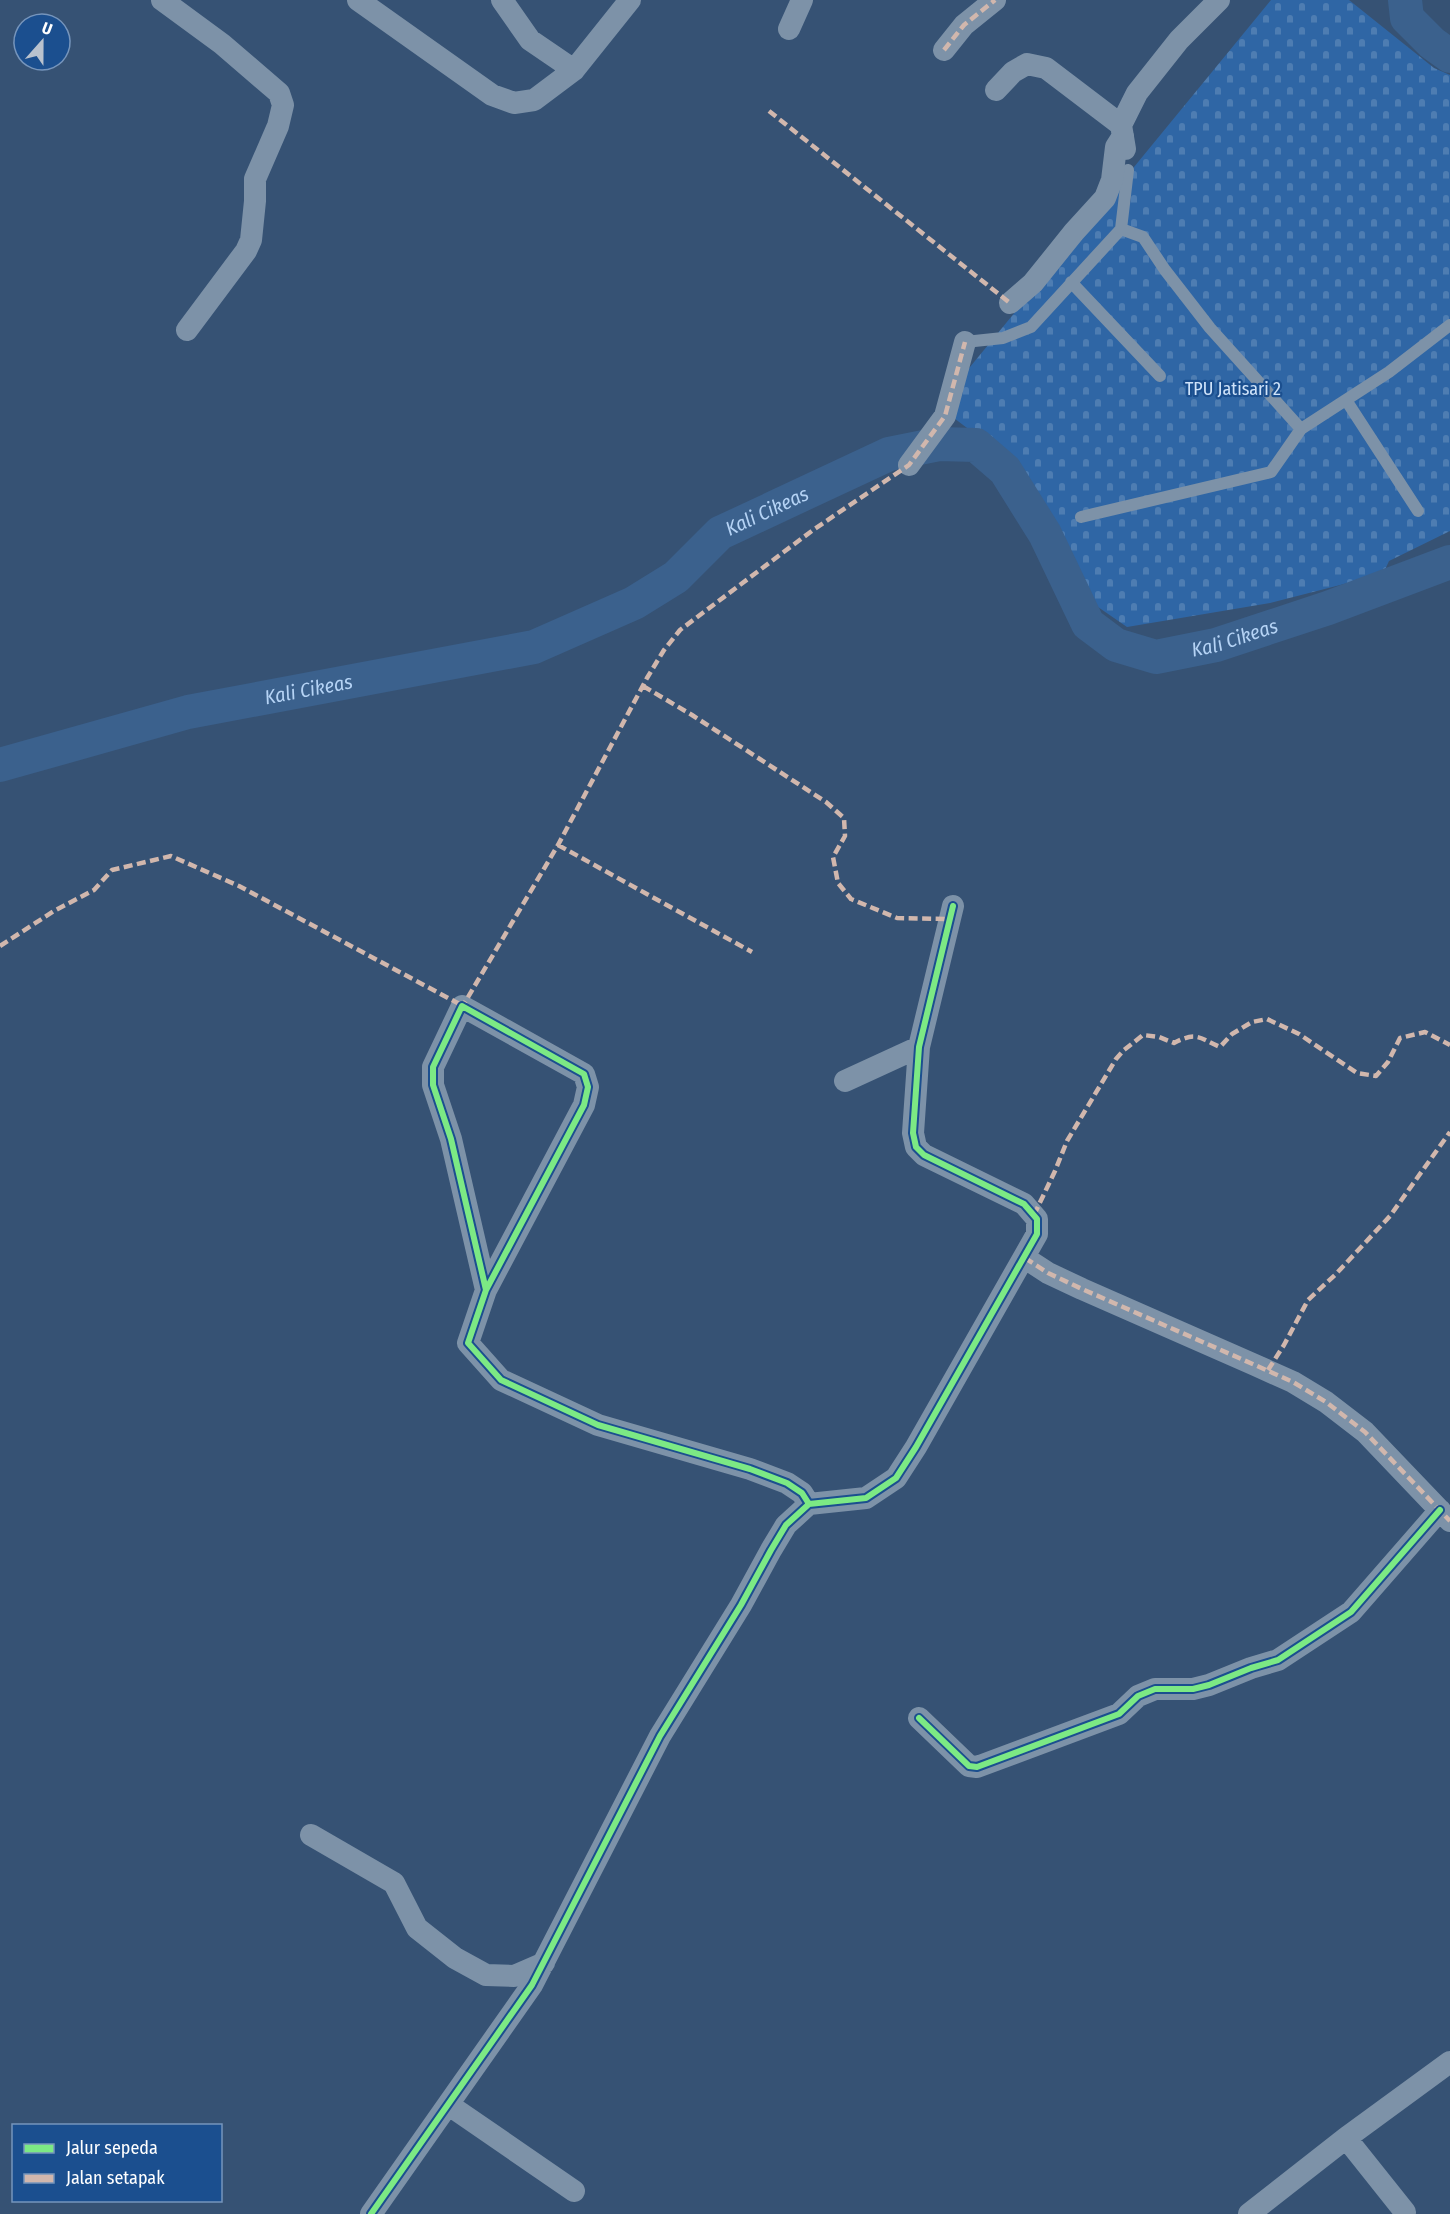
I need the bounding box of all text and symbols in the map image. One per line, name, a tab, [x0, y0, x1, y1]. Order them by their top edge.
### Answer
north arrow	[12, 12, 72, 72]
text: U	[39, 18, 55, 39]
park label: TPU Jatisari 2	[1185, 378, 1281, 400]
water label: Kali Cikeas	[721, 481, 813, 541]
water label: Kali Cikeas	[1189, 613, 1281, 662]
water label: Kali Cikeas	[263, 669, 355, 709]
legend	[12, 2124, 222, 2202]
text: Jalur sepeda	[66, 2137, 158, 2159]
text: Jalan setapak	[66, 2167, 165, 2189]

